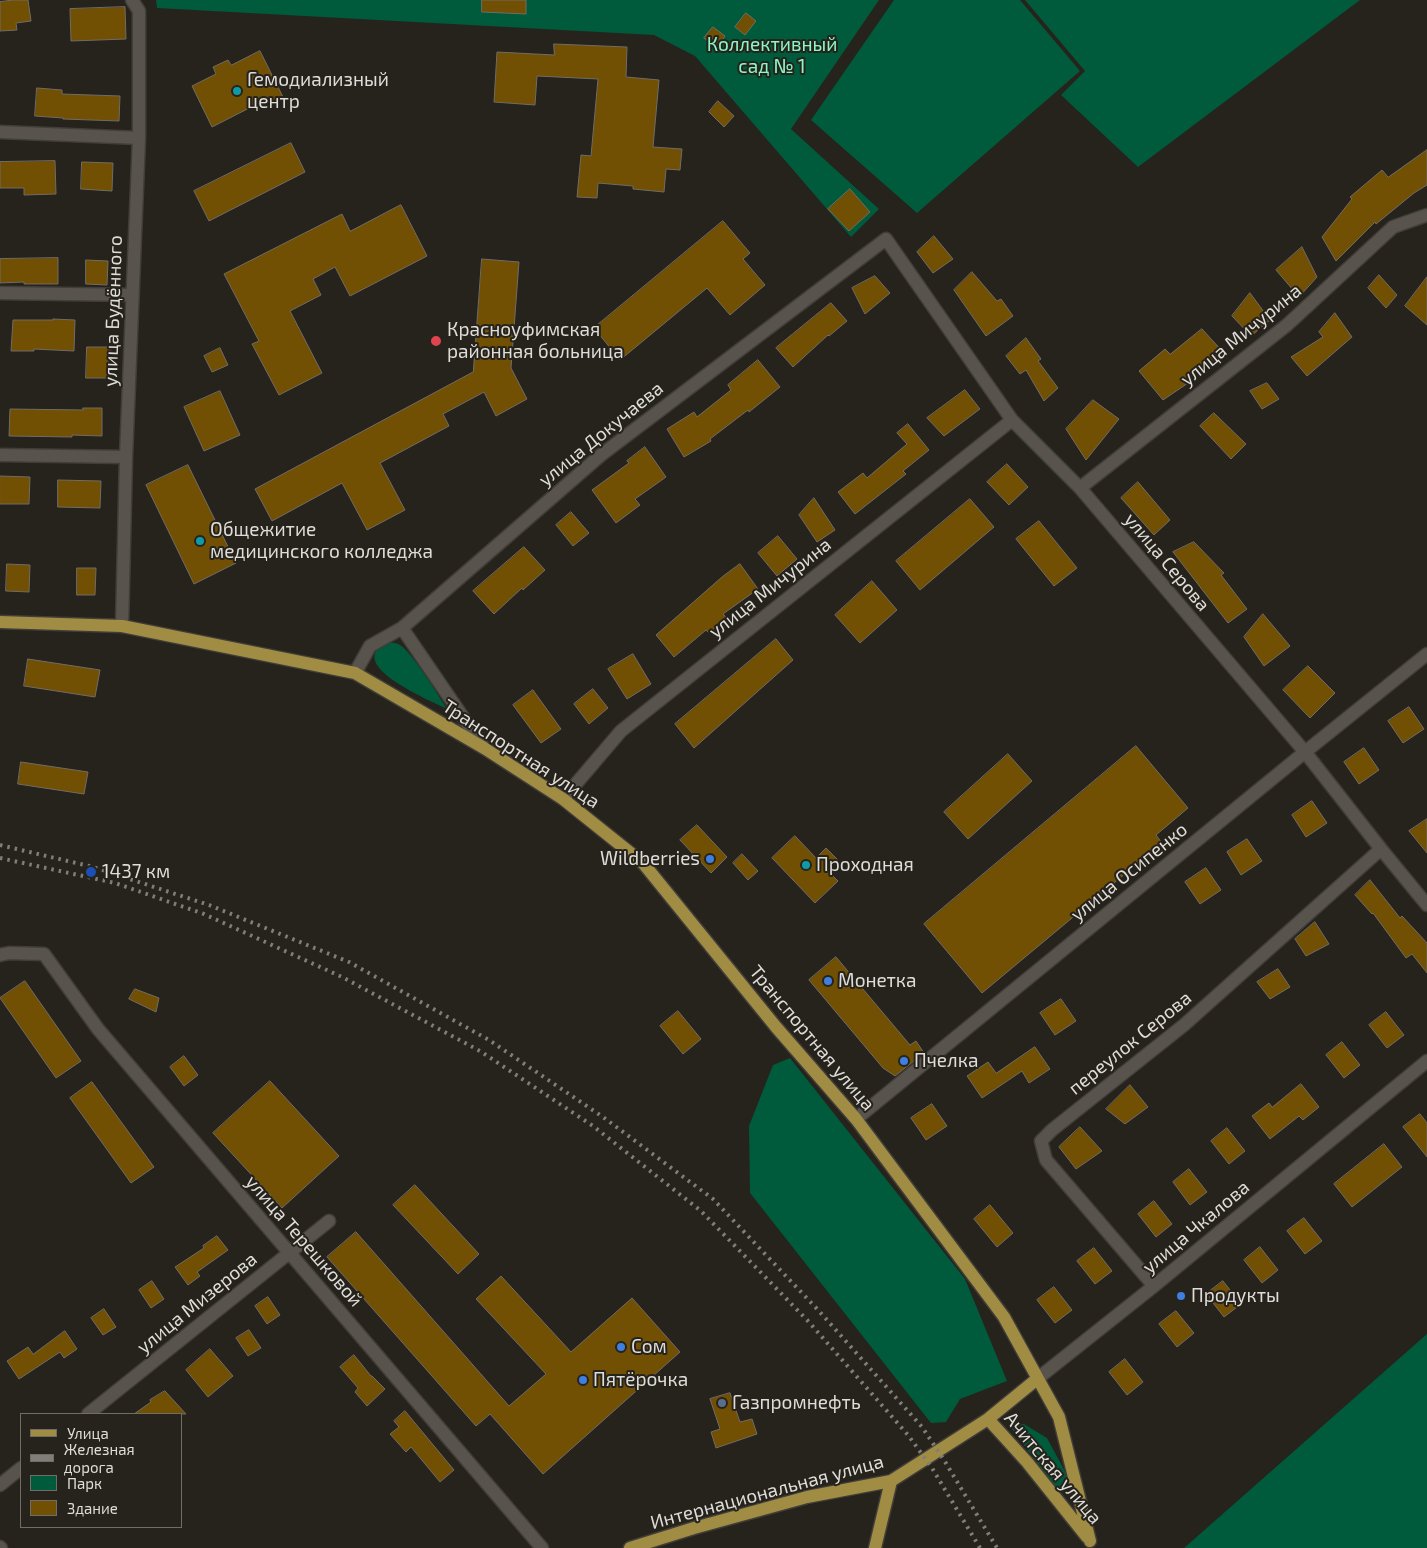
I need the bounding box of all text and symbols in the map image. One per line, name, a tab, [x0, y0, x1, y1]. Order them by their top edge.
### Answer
park label: Коллективный сад № 1	[707, 34, 837, 78]
place label: Гемодиализный центр	[247, 69, 389, 113]
marker: Гемодиализный центр	[231, 85, 243, 97]
street label: улица Будённого	[99, 235, 127, 387]
street label: улица Мичурина	[1176, 279, 1306, 391]
place label: Красноуфимская районная больница	[447, 319, 624, 363]
marker: Красноуфимская районная больница	[429, 334, 443, 348]
street label: улица Докучаева	[534, 377, 668, 491]
street label: улица Серова	[1119, 508, 1215, 616]
place label: Общежитие медицинского колледжа	[210, 519, 433, 563]
street label: улица Мичурина	[704, 533, 836, 643]
marker: Общежитие медицинского колледжа	[194, 535, 206, 547]
street label: Транспортная улица	[438, 695, 604, 813]
street label: улица Осипенко	[1066, 818, 1192, 926]
place label: Wildberries	[600, 848, 700, 870]
marker: Wildberries	[704, 853, 716, 865]
place label: Проходная	[816, 854, 914, 876]
marker: Проходная	[800, 859, 812, 871]
place label: 1437 км	[102, 861, 170, 883]
marker: 1437 км	[84, 865, 98, 879]
street label: Транспортная улица	[745, 961, 879, 1115]
place label: Монетка	[838, 970, 916, 992]
marker: Монетка	[822, 975, 834, 987]
street label: переулок Серова	[1064, 986, 1196, 1100]
place label: Пчелка	[914, 1050, 978, 1072]
marker: Пчелка	[898, 1055, 910, 1067]
street label: улица Терешковой	[241, 1171, 367, 1311]
street label: улица Чкалова	[1138, 1176, 1254, 1278]
street label: улица Мизерова	[132, 1248, 262, 1358]
place label: Продукты	[1191, 1285, 1280, 1307]
marker: Продукты	[1175, 1290, 1187, 1302]
place label: Сом	[631, 1336, 667, 1358]
marker: Сом	[615, 1341, 627, 1353]
place label: Пятёрочка	[593, 1369, 688, 1391]
marker: Пятёрочка	[577, 1374, 589, 1386]
place label: Газпромнефть	[732, 1392, 861, 1414]
marker: Газпромнефть	[716, 1397, 728, 1409]
street label: Ачитская улица	[999, 1407, 1107, 1529]
legend	[20, 1413, 182, 1528]
text: Улица	[67, 1424, 109, 1442]
text: Железная дорога	[64, 1440, 135, 1476]
street label: Интернациональная улица	[648, 1450, 886, 1534]
text: Парк	[67, 1474, 102, 1492]
text: Здание	[67, 1499, 118, 1517]

